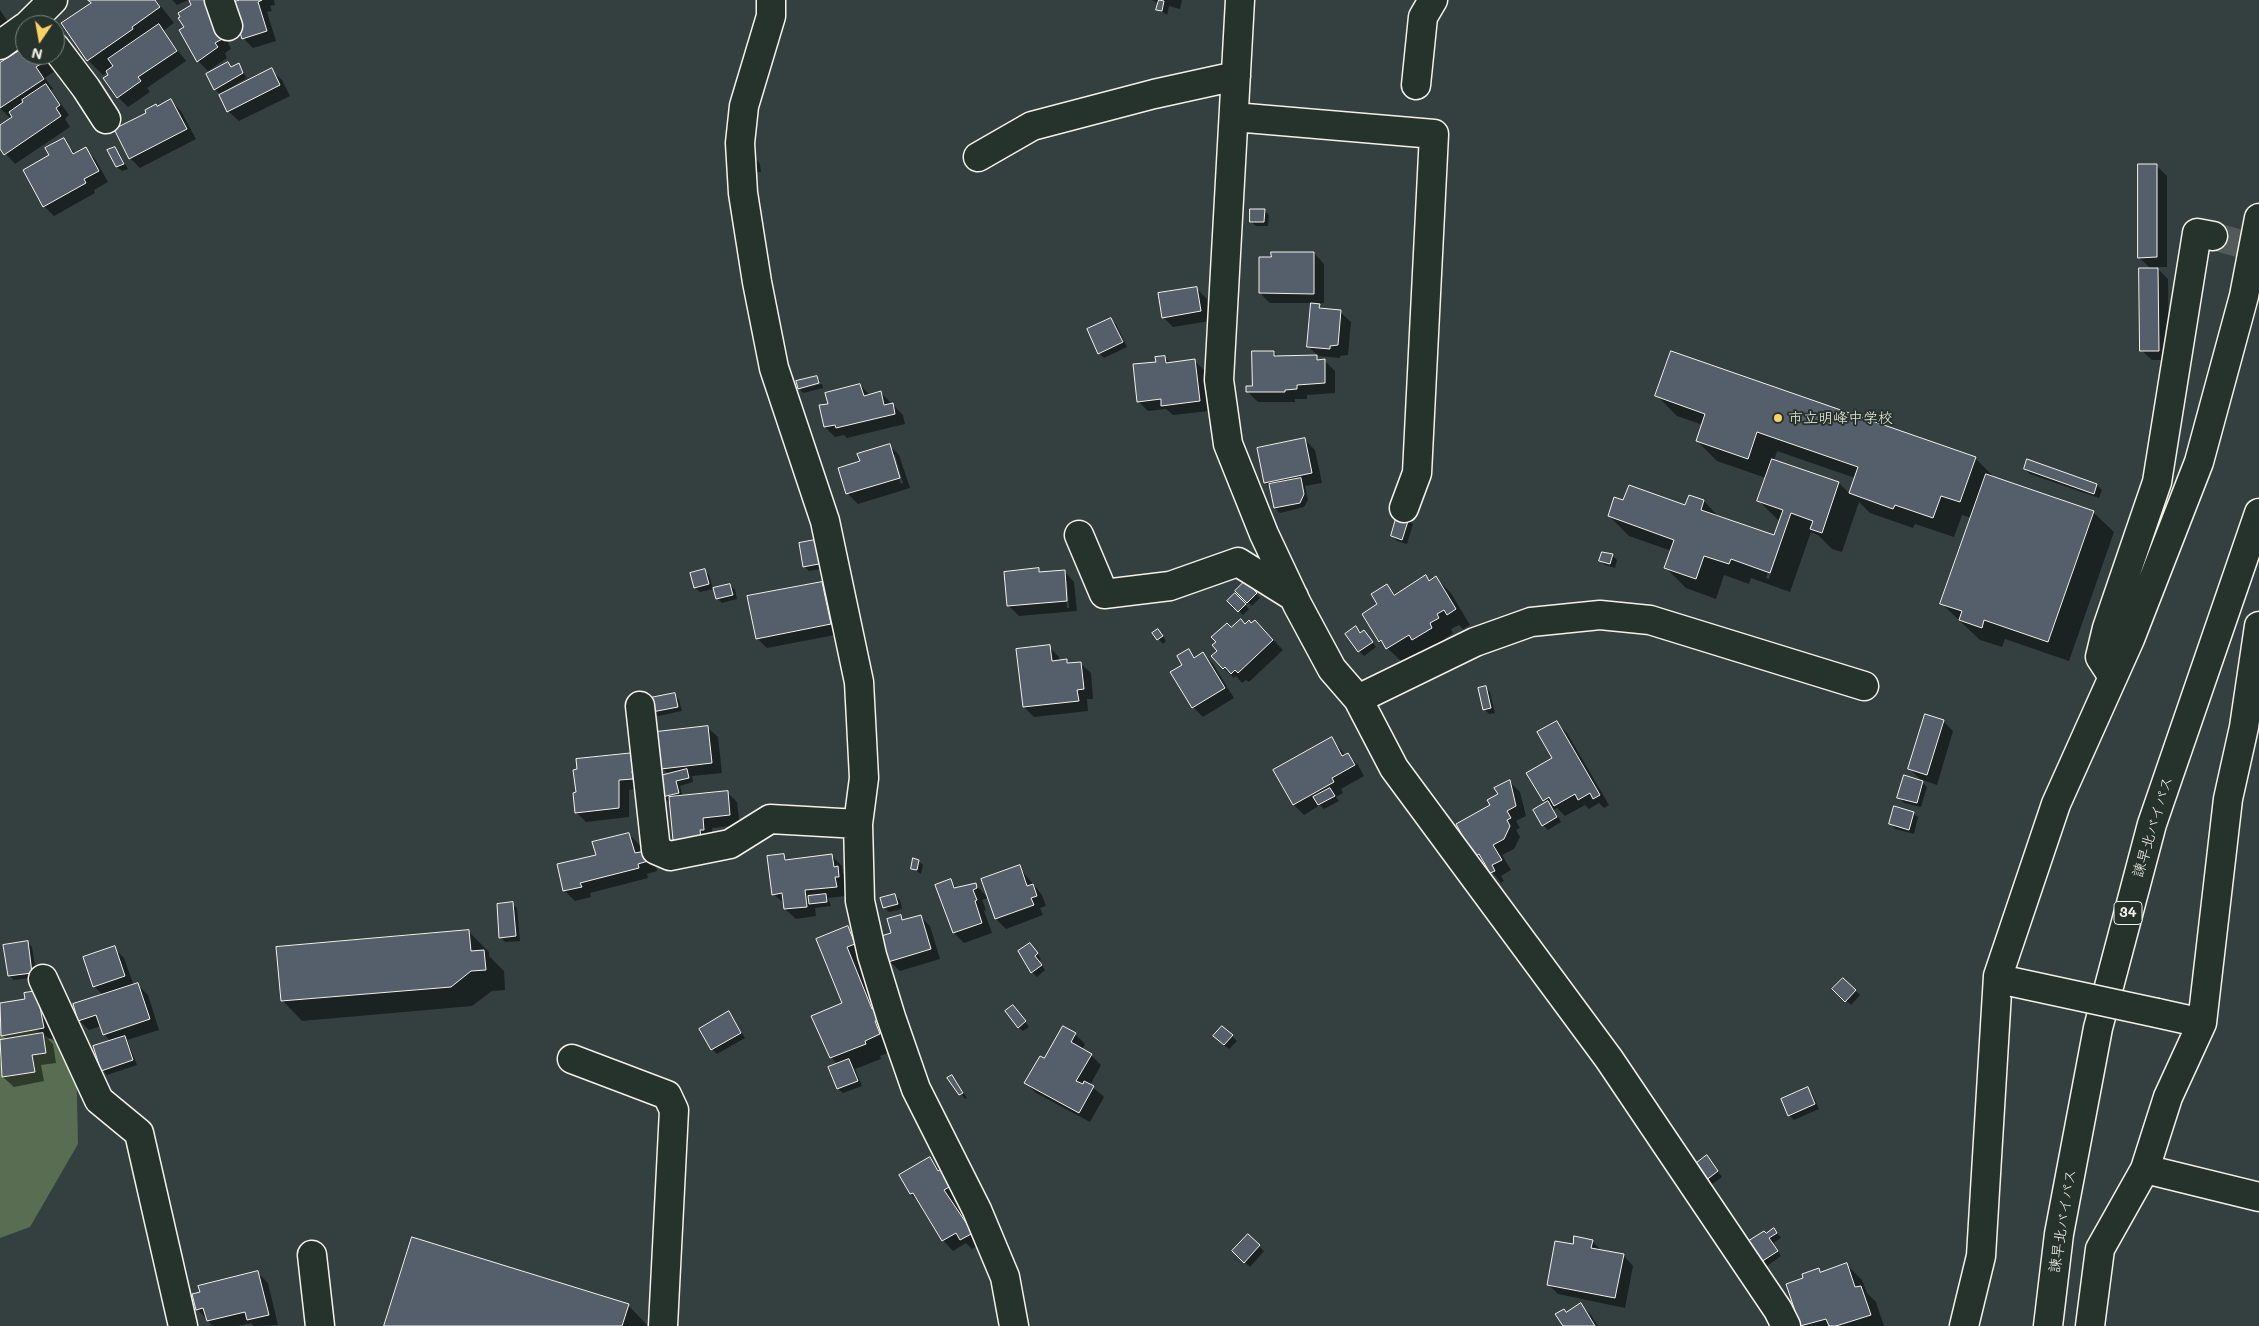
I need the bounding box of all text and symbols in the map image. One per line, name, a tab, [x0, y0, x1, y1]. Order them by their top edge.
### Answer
north arrow	[15, 15, 65, 65]
text: N	[30, 44, 44, 65]
place label: 市立明峰中学校	[1788, 409, 1893, 427]
marker: 市立明峰中学校	[1772, 412, 1784, 424]
street label: 諫早北バイパス	[2129, 774, 2177, 880]
road number: 34	[2114, 901, 2142, 924]
street label: 諫早北バイパス	[2046, 1168, 2080, 1274]

